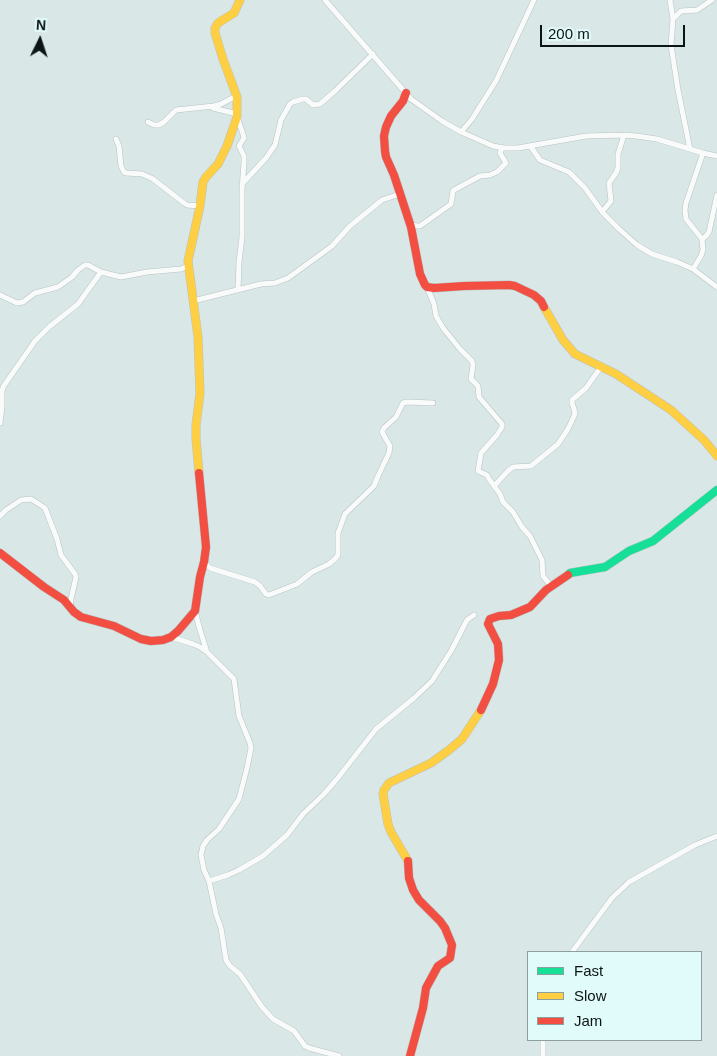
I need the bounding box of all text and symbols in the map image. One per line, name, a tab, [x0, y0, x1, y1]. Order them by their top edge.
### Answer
north arrow	[15, 15, 65, 65]
scale bar	[542, 15, 687, 47]
text: N	[35, 17, 47, 33]
text: 200 m	[548, 25, 590, 42]
legend	[527, 951, 702, 1041]
text: Fast	[574, 962, 603, 979]
text: Slow	[574, 987, 607, 1004]
text: Jam	[574, 1012, 602, 1029]

